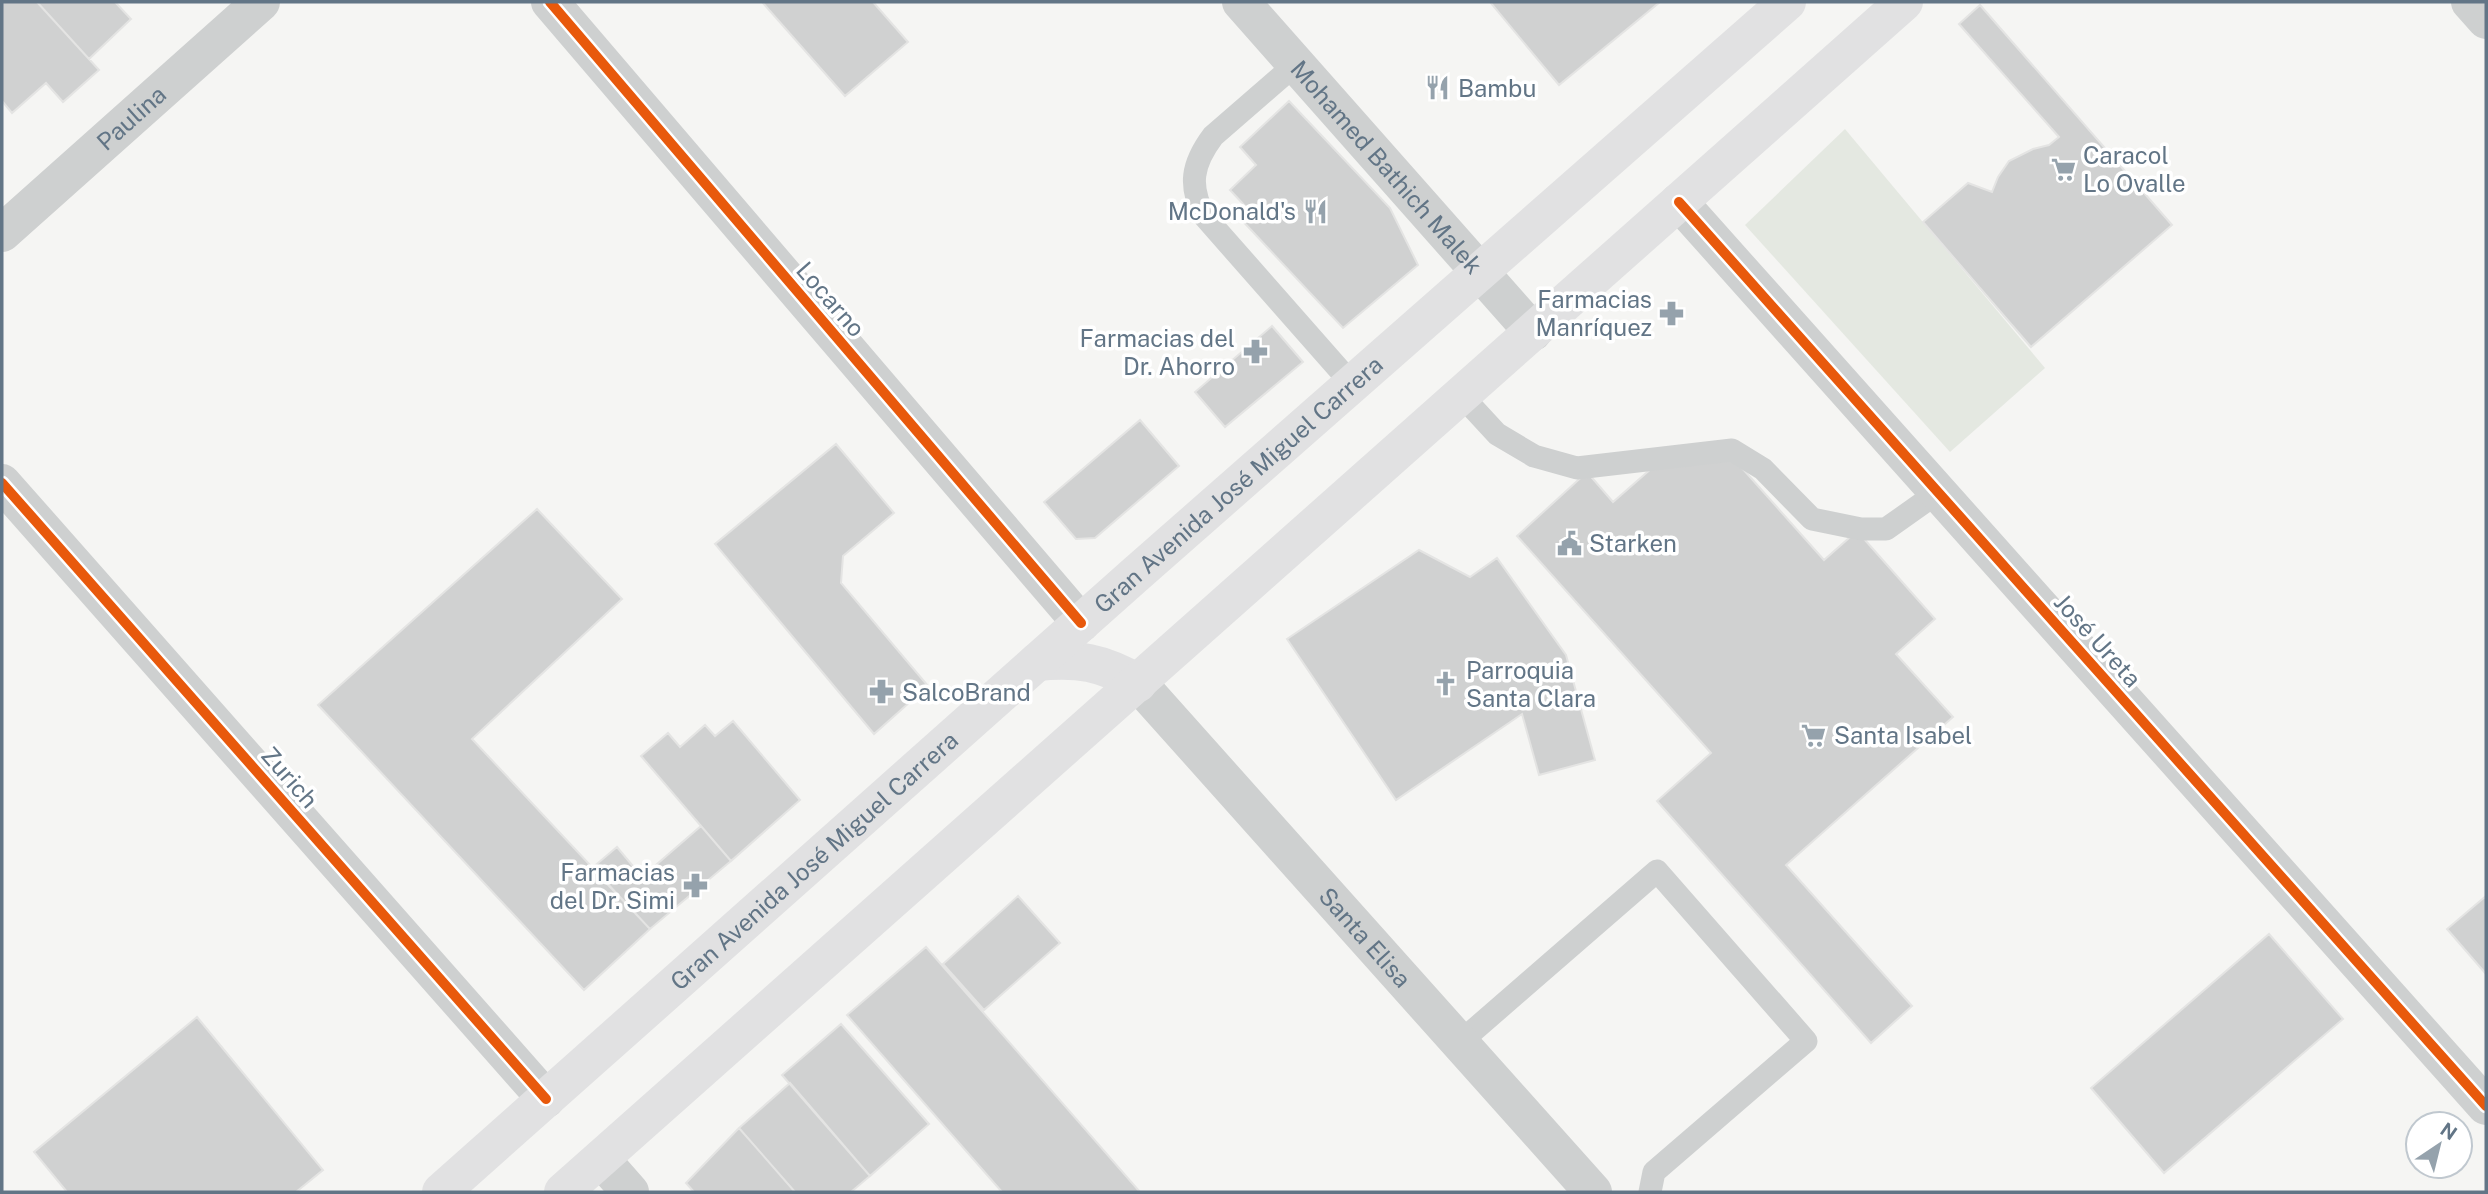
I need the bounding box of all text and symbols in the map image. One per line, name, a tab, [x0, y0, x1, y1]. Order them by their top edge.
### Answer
street label: Mohamed Bathich Malek	[1285, 54, 1488, 279]
restaurant icon: Bambu	[1424, 74, 1452, 102]
place label: Bambu	[1458, 74, 1536, 102]
street label: Paulina	[91, 80, 171, 156]
place label: Caracol Lo Ovalle	[2083, 141, 2186, 197]
supermarket icon: Caracol Lo Ovalle	[2049, 155, 2077, 183]
place label: McDonald's	[1168, 197, 1296, 225]
restaurant icon: McDonald's	[1302, 197, 1330, 225]
street label: Locarno	[791, 256, 871, 342]
place label: Farmacias Manríquez	[1535, 285, 1652, 341]
pharmacy icon: Farmacias Manríquez	[1658, 299, 1686, 327]
place label: Farmacias del Dr. Ahorro	[1080, 324, 1235, 380]
pharmacy icon: Farmacias del Dr. Ahorro	[1241, 338, 1269, 366]
street label: Gran Avenida José Miguel Carrera	[1088, 350, 1388, 619]
public building icon: Starken	[1555, 529, 1583, 557]
place label: Starken	[1589, 529, 1677, 557]
street label: José Ureta	[2049, 588, 2147, 692]
place label: Parroquia Santa Clara	[1466, 656, 1596, 712]
church icon: Parroquia Santa Clara	[1432, 670, 1460, 698]
pharmacy icon: SalcoBrand	[868, 678, 896, 706]
place label: SalcoBrand	[902, 678, 1031, 706]
supermarket icon: Santa Isabel	[1800, 721, 1828, 749]
place label: Santa Isabel	[1834, 721, 1972, 749]
street label: Gran Avenida José Miguel Carrera	[665, 725, 963, 995]
street label: Zurich	[256, 741, 324, 813]
place label: Farmacias del Dr. Simi	[550, 858, 675, 914]
pharmacy icon: Farmacias del Dr. Simi	[681, 872, 709, 900]
street label: Santa Elisa	[1313, 882, 1417, 993]
north arrow	[2404, 1110, 2474, 1180]
text: N	[2436, 1118, 2461, 1144]

